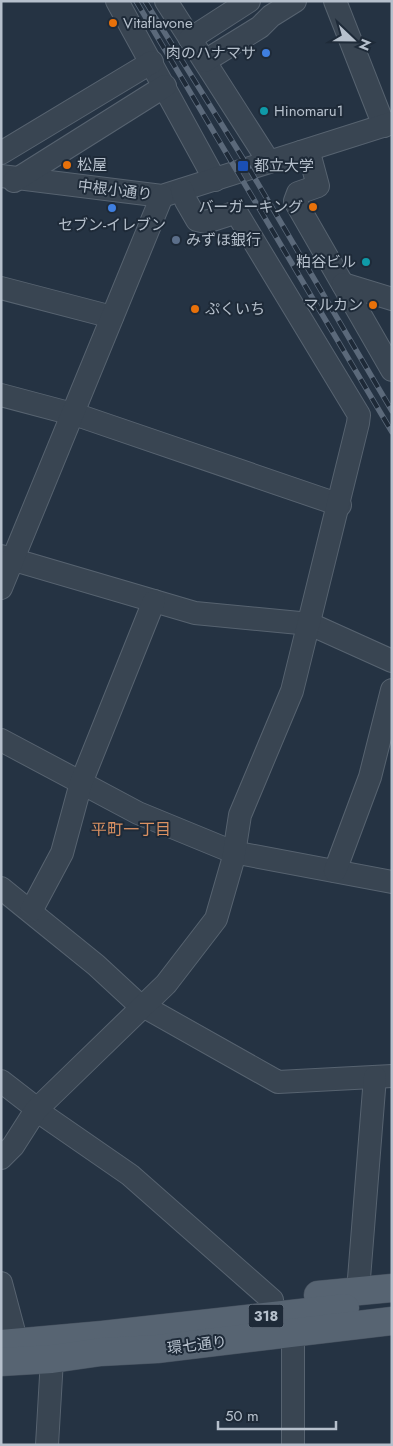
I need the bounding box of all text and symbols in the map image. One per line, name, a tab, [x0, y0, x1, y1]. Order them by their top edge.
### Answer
place label: Vitaflavone	[123, 12, 193, 34]
north arrow	[328, 15, 378, 65]
marker: Vitaflavone	[107, 17, 119, 29]
text: N	[354, 36, 376, 54]
place label: 肉のハナマサ	[166, 42, 256, 64]
marker: 肉のハナマサ	[260, 47, 272, 59]
place label: Hinomaru1	[274, 100, 343, 122]
marker: Hinomaru1	[258, 105, 270, 117]
place label: 松屋	[77, 154, 107, 176]
place label: 都立大学	[254, 155, 314, 177]
marker: 松屋	[61, 159, 73, 171]
marker: 都立大学	[236, 159, 250, 173]
street label: 中根小通り	[76, 175, 154, 205]
place label: バーガーキング	[198, 196, 303, 218]
marker: バーガーキング	[307, 201, 319, 213]
marker: セブン-イレブン	[106, 202, 118, 214]
place label: セブン-イレブン	[58, 214, 166, 236]
place label: みずほ銀行	[186, 229, 261, 251]
marker: みずほ銀行	[170, 234, 182, 246]
place label: 粕谷ビル	[296, 251, 356, 273]
marker: 粕谷ビル	[360, 256, 372, 268]
place label: マルカン	[303, 294, 363, 316]
place label: ぷくいち	[205, 298, 265, 320]
marker: マルカン	[367, 299, 379, 311]
marker: ぷくいち	[189, 303, 201, 315]
district label: 平町一丁目	[91, 818, 171, 841]
road number: 318	[248, 1304, 284, 1328]
street label: 環七通り	[166, 1330, 228, 1360]
scale bar	[218, 1398, 336, 1430]
text: 50 m	[225, 1405, 259, 1427]

